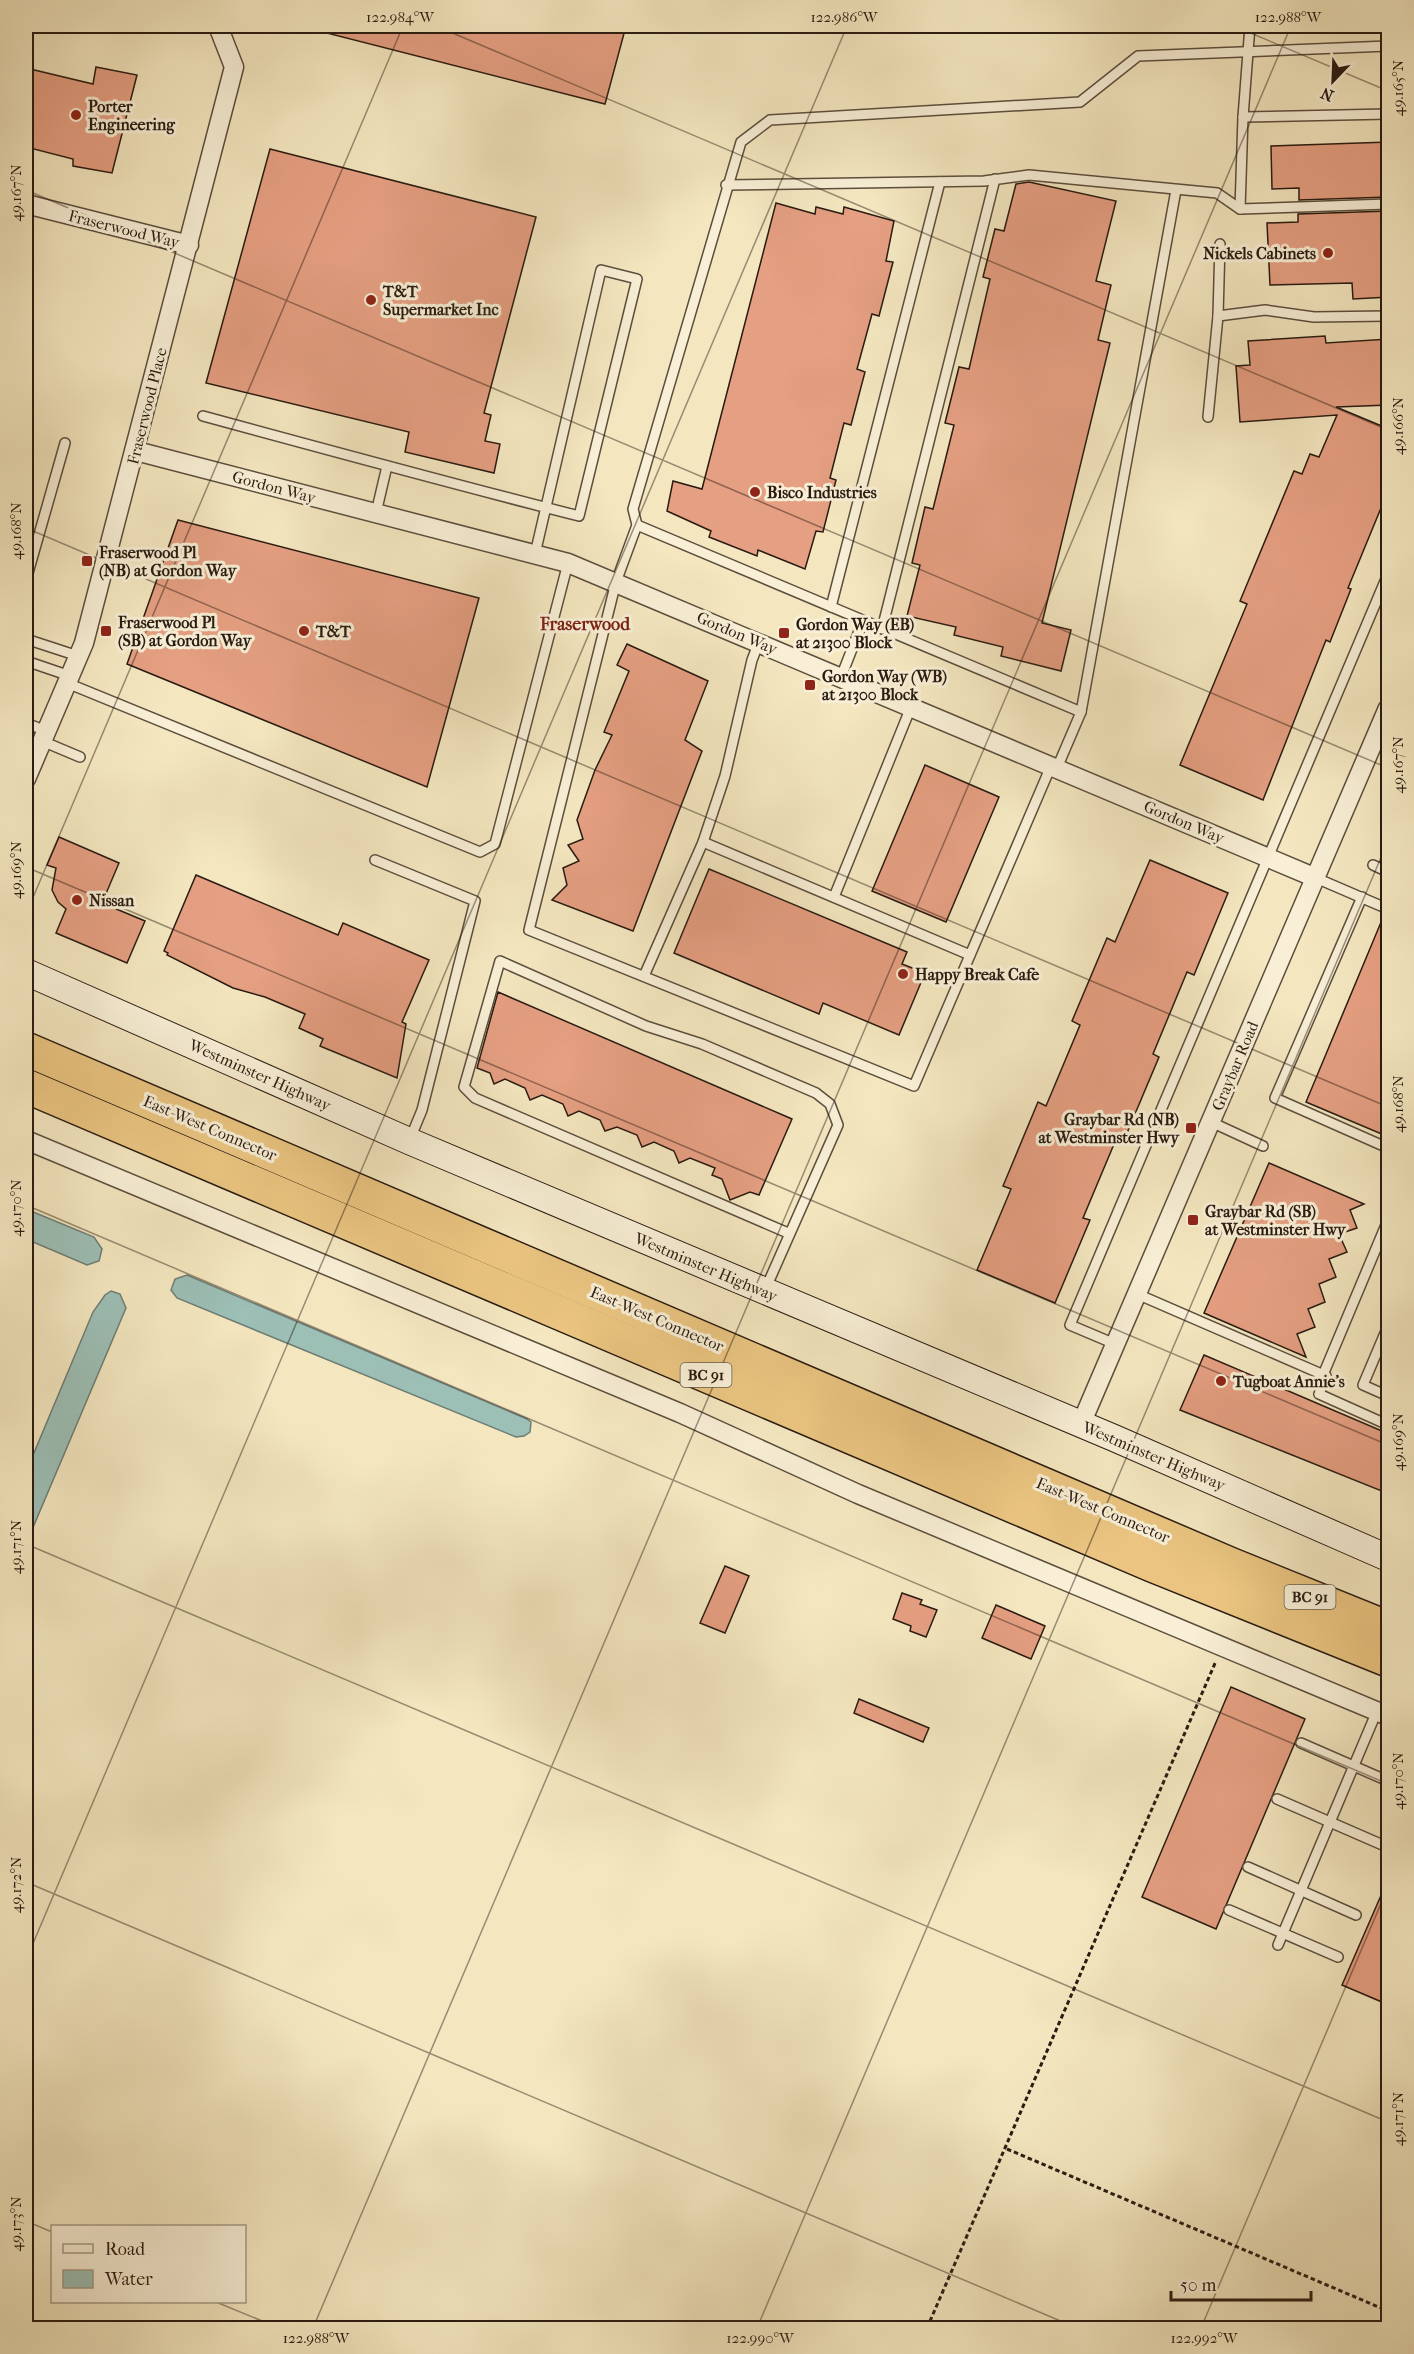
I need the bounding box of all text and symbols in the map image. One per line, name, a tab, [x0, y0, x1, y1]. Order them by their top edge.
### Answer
text: 122.984°W	[366, 8, 435, 26]
text: 122.986°W	[810, 8, 879, 26]
text: 122.988°W	[1255, 8, 1323, 26]
north arrow	[1303, 51, 1363, 111]
text: 49.165°N	[1389, 59, 1407, 116]
text: N	[1317, 83, 1337, 105]
place label: Porter Engineering	[88, 97, 175, 135]
marker: Porter Engineering	[69, 108, 83, 122]
text: 49.167°N	[7, 164, 25, 222]
street label: Fraserwood Way	[67, 206, 182, 252]
place label: Nickels Cabinets	[1203, 244, 1316, 263]
marker: Nickels Cabinets	[1321, 246, 1335, 260]
place label: T&T Supermarket Inc	[382, 282, 499, 320]
marker: T&T Supermarket Inc	[364, 293, 378, 307]
street label: Fraserwood Place	[123, 345, 171, 466]
text: 49.166°N	[1389, 396, 1407, 455]
street label: Gordon Way	[230, 467, 318, 507]
place label: Bisco Industries	[767, 483, 877, 502]
marker: Bisco Industries	[748, 485, 762, 499]
text: 49.168°N	[7, 502, 25, 560]
place label: Fraserwood Pl (NB) at Gordon Way	[98, 543, 238, 581]
marker: Fraserwood Pl (NB) at Gordon Way	[80, 554, 94, 568]
street label: Gordon Way	[694, 608, 781, 659]
place label: Fraserwood Pl (SB) at Gordon Way	[117, 613, 253, 651]
district label: Fraserwood	[539, 614, 631, 635]
place label: Gordon Way (EB) at 21300 Block	[796, 615, 914, 653]
place label: T&T	[315, 622, 352, 641]
marker: Fraserwood Pl (SB) at Gordon Way	[99, 624, 113, 638]
marker: T&T	[297, 624, 311, 638]
marker: Gordon Way (EB) at 21300 Block	[777, 626, 791, 640]
place label: Gordon Way (WB) at 21300 Block	[822, 667, 947, 705]
marker: Gordon Way (WB) at 21300 Block	[803, 678, 817, 692]
text: 49.167°N	[1389, 736, 1407, 794]
street label: Gordon Way	[1141, 797, 1228, 848]
text: 49.169°N	[7, 841, 25, 899]
place label: Nissan	[89, 891, 135, 910]
marker: Nissan	[70, 893, 84, 907]
place label: Happy Break Cafe	[915, 965, 1039, 985]
marker: Happy Break Cafe	[896, 967, 910, 981]
street label: Graybar Road	[1208, 1018, 1262, 1114]
street label: Westminster Highway	[185, 1035, 334, 1115]
text: 49.168°N	[1389, 1075, 1407, 1133]
street label: East-West Connector	[140, 1091, 280, 1165]
place label: Graybar Rd (NB) at Westminster Hwy	[1038, 1110, 1180, 1148]
marker: Graybar Rd (NB) at Westminster Hwy	[1184, 1121, 1198, 1135]
text: 49.170°N	[7, 1179, 25, 1237]
place label: Graybar Rd (SB) at Westminster Hwy	[1205, 1202, 1347, 1240]
marker: Graybar Rd (SB) at Westminster Hwy	[1186, 1213, 1200, 1227]
street label: Westminster Highway	[631, 1228, 781, 1306]
street label: East-West Connector	[587, 1282, 727, 1356]
road number: BC 91	[680, 1363, 732, 1387]
place label: Tugboat Annie's	[1232, 1372, 1345, 1392]
marker: Tugboat Annie's	[1214, 1374, 1228, 1388]
text: 49.169°N	[1389, 1413, 1407, 1471]
street label: Westminster Highway	[1079, 1417, 1229, 1495]
street label: East-West Connector	[1033, 1473, 1173, 1547]
text: 49.171°N	[7, 1519, 25, 1574]
road number: BC 91	[1284, 1585, 1336, 1609]
text: 49.170°N	[1389, 1752, 1407, 1810]
text: 49.172°N	[7, 1856, 25, 1913]
text: 49.171°N	[1389, 2091, 1407, 2146]
text: 49.173°N	[7, 2196, 25, 2252]
legend	[51, 2225, 246, 2303]
text: Road	[105, 2239, 145, 2260]
scale bar	[1171, 2264, 1310, 2302]
text: Water	[104, 2269, 153, 2290]
text: 50 m	[1180, 2275, 1217, 2296]
text: 122.988°W	[283, 2329, 351, 2347]
text: 122.990°W	[726, 2329, 795, 2347]
text: 122.992°W	[1170, 2329, 1239, 2347]

